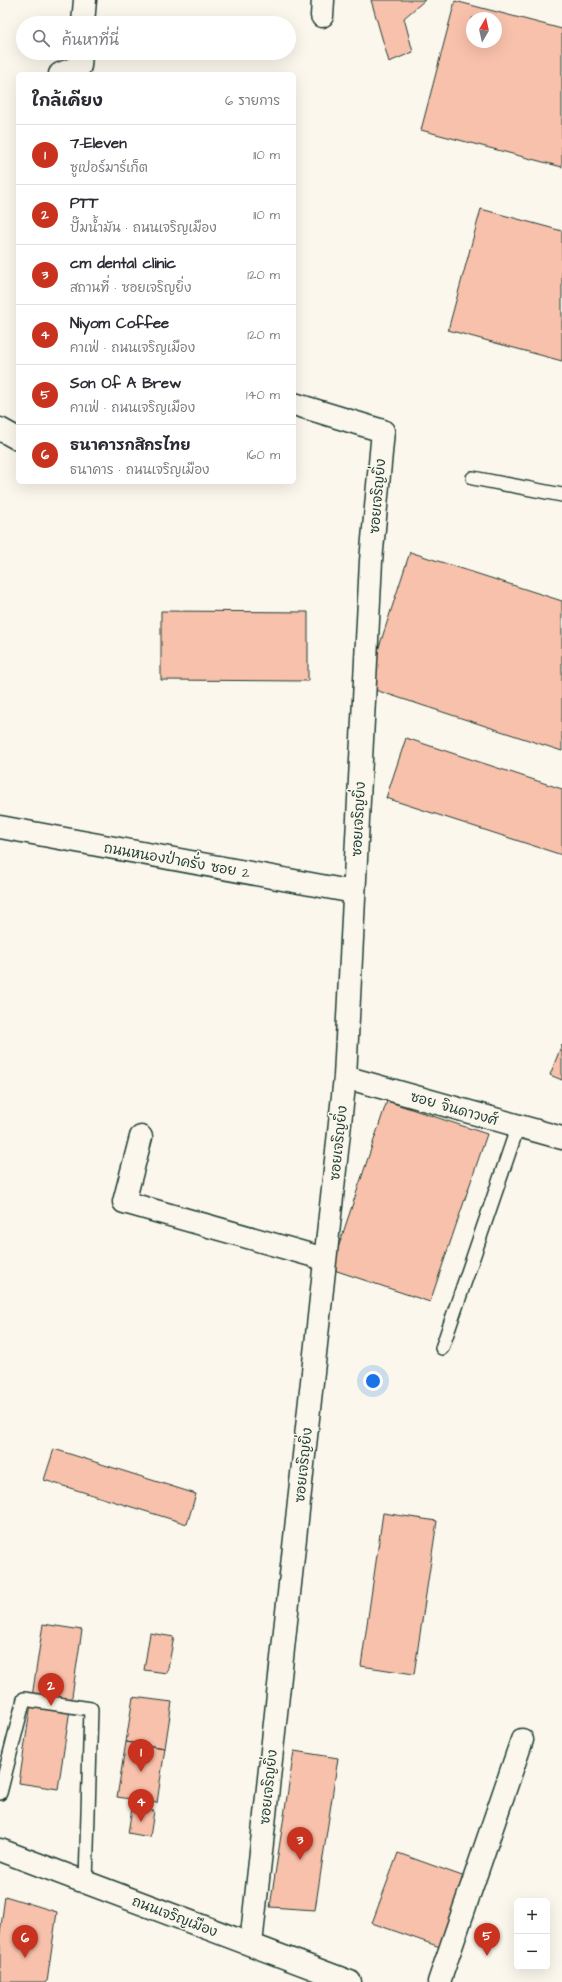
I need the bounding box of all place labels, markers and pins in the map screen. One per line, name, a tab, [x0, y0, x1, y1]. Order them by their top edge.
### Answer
pin: 2	[38, 1673, 64, 1706]
pin: 1	[128, 1739, 154, 1772]
pin: 4	[128, 1789, 154, 1822]
pin: 3	[287, 1827, 313, 1860]
pin: 5	[474, 1923, 500, 1956]
pin: 6	[12, 1925, 38, 1958]

